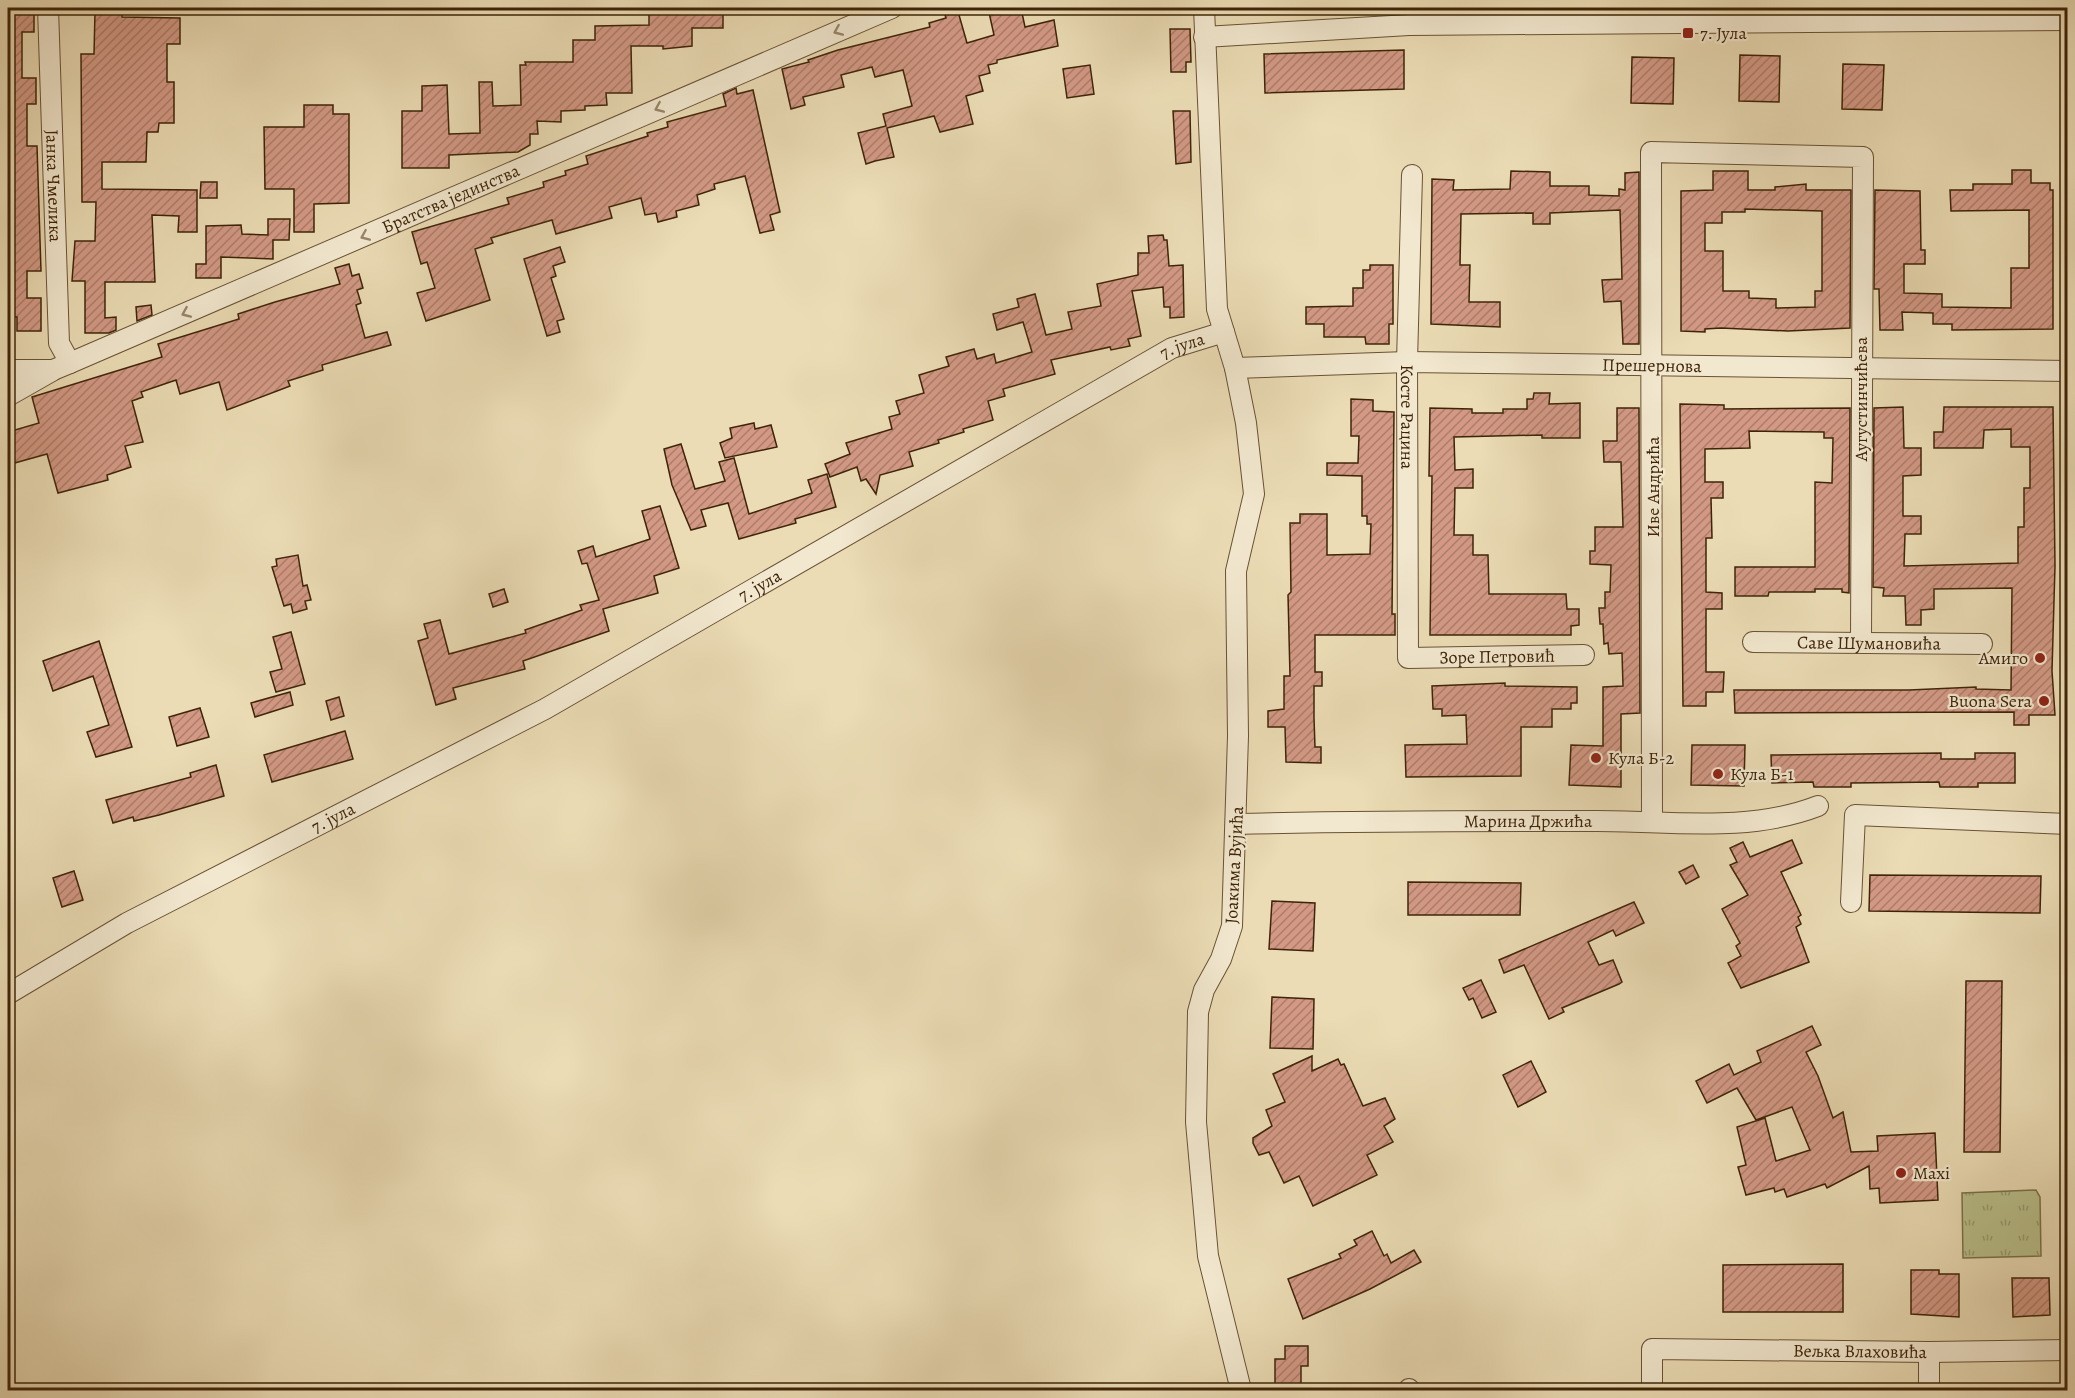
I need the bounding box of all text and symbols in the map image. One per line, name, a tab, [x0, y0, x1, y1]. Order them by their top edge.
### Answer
place label: 7. Јула	[1700, 21, 1748, 45]
one-way arrow	[834, 24, 845, 36]
marker: 7. Јула	[1681, 26, 1695, 40]
one-way arrow	[655, 101, 666, 113]
street label: Јанка Чмелика	[40, 129, 68, 243]
street label: Братства јединства	[378, 158, 524, 239]
one-way arrow	[360, 229, 371, 241]
one-way arrow	[181, 306, 192, 318]
street label: 7. јула	[1155, 326, 1208, 365]
street label: Аугустинчићева	[1849, 336, 1873, 462]
street label: Прешернова	[1602, 353, 1702, 378]
street label: Косте Рацина	[1395, 364, 1419, 470]
street label: Иве Андрића	[1641, 436, 1665, 538]
street label: 7. јула	[734, 563, 786, 607]
street label: Саве Шумановића	[1797, 630, 1942, 656]
street label: Зоре Петровић	[1439, 643, 1555, 669]
place label: Амиго	[1978, 646, 2028, 670]
marker: Амиго	[2033, 651, 2047, 665]
place label: Buona Sera	[1948, 689, 2033, 713]
marker: Buona Sera	[2037, 694, 2051, 708]
place label: Кула Б-2	[1608, 746, 1674, 770]
marker: Кула Б-2	[1589, 751, 1603, 765]
place label: Кула Б-1	[1730, 762, 1794, 786]
marker: Кула Б-1	[1711, 767, 1725, 781]
street label: 7. јула	[307, 796, 360, 839]
street label: Јоакима Вујића	[1219, 805, 1249, 925]
street label: Марина Држића	[1464, 809, 1593, 833]
place label: Maxi	[1913, 1161, 1950, 1185]
marker: Maxi	[1894, 1166, 1908, 1180]
street label: Вељка Влаховића	[1793, 1339, 1928, 1364]

